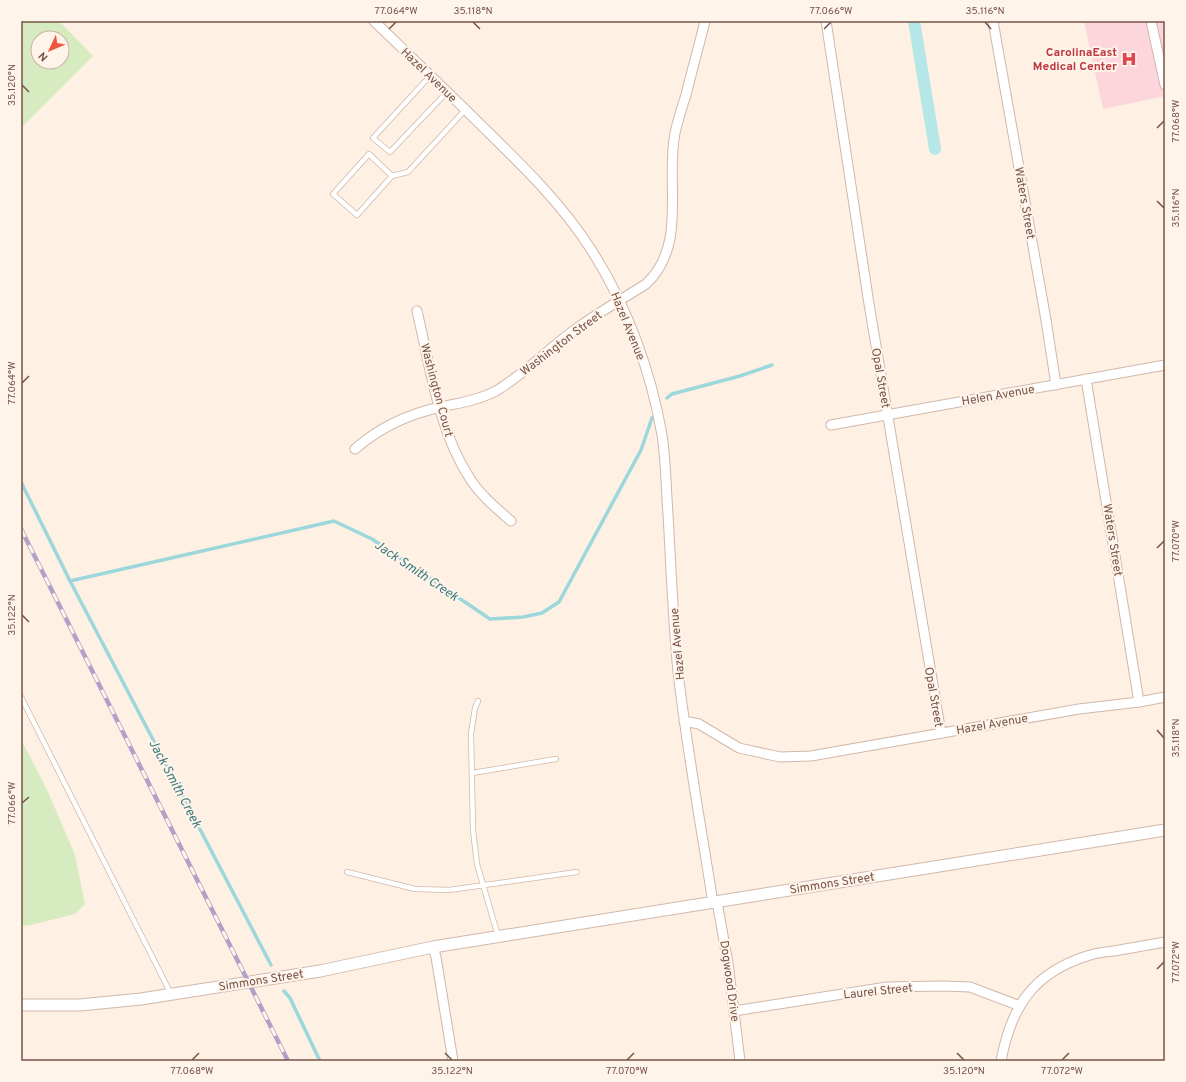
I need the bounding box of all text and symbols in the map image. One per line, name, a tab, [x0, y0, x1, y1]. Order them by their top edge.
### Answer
text: 77.064°W	[374, 5, 418, 18]
text: 35.118°N	[453, 5, 493, 18]
text: 77.066°W	[810, 5, 852, 18]
text: 35.116°N	[965, 5, 1005, 18]
north arrow	[30, 30, 70, 70]
street label: Hazel Avenue	[397, 45, 460, 107]
place label: CarolinaEast Medical Center	[1033, 45, 1117, 75]
text: N	[36, 49, 51, 64]
hospital icon: CarolinaEast Medical Center	[1120, 50, 1138, 68]
text: 35.120°N	[6, 64, 19, 106]
text: 77.068°W	[1170, 99, 1183, 143]
street label: Waters Street	[1010, 166, 1038, 240]
text: 35.116°N	[1170, 188, 1183, 228]
street label: Hazel Avenue	[606, 290, 648, 363]
street label: Washington Street	[517, 308, 606, 380]
street label: Washington Court	[416, 342, 456, 439]
street label: Opal Street	[867, 347, 893, 410]
text: 77.064°W	[6, 361, 19, 405]
street label: Helen Avenue	[960, 382, 1036, 410]
street label: Waters Street	[1098, 503, 1126, 577]
text: 77.070°W	[1170, 520, 1183, 562]
water label: Jack Smith Creek	[371, 538, 461, 606]
text: 35.122°N	[6, 594, 19, 636]
street label: Hazel Avenue	[667, 607, 689, 681]
street label: Opal Street	[920, 666, 946, 729]
street label: Hazel Avenue	[955, 711, 1029, 739]
text: 35.118°N	[1170, 718, 1183, 758]
water label: Jack Smith Creek	[144, 737, 204, 831]
text: 77.066°W	[6, 782, 19, 824]
street label: Simmons Street	[789, 869, 876, 899]
street label: Dogwood Drive	[715, 939, 743, 1023]
text: 77.072°W	[1170, 941, 1183, 983]
street label: Simmons Street	[218, 966, 305, 996]
street label: Laurel Street	[843, 980, 914, 1004]
text: 77.068°W	[170, 1065, 214, 1078]
text: 35.122°N	[431, 1065, 473, 1078]
text: 77.070°W	[606, 1065, 648, 1078]
text: 35.120°N	[943, 1065, 985, 1078]
text: 77.072°W	[1041, 1065, 1083, 1078]

